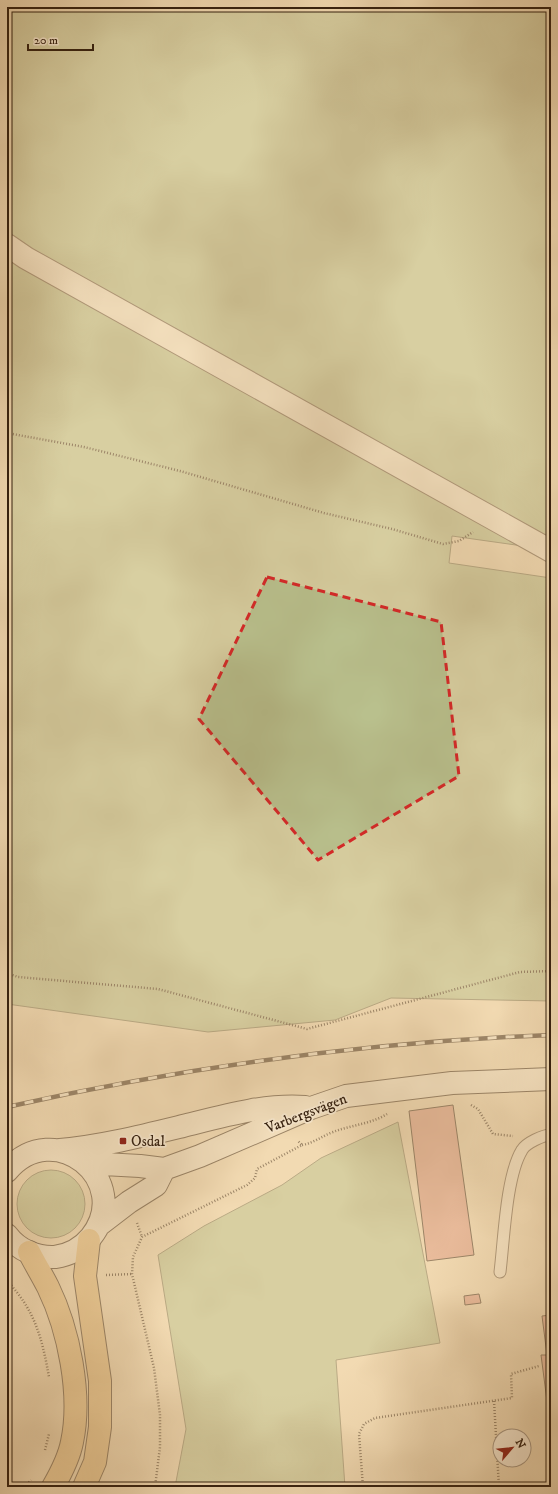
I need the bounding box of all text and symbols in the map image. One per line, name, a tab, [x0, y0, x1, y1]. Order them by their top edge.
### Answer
scale bar	[28, 26, 93, 52]
text: 20 m	[34, 33, 58, 48]
street label: Varbergsvägen	[262, 1089, 350, 1138]
place label: Osdal	[131, 1132, 165, 1151]
marker: Osdal	[118, 1136, 128, 1146]
north arrow	[492, 1428, 532, 1468]
text: N	[512, 1437, 528, 1451]

